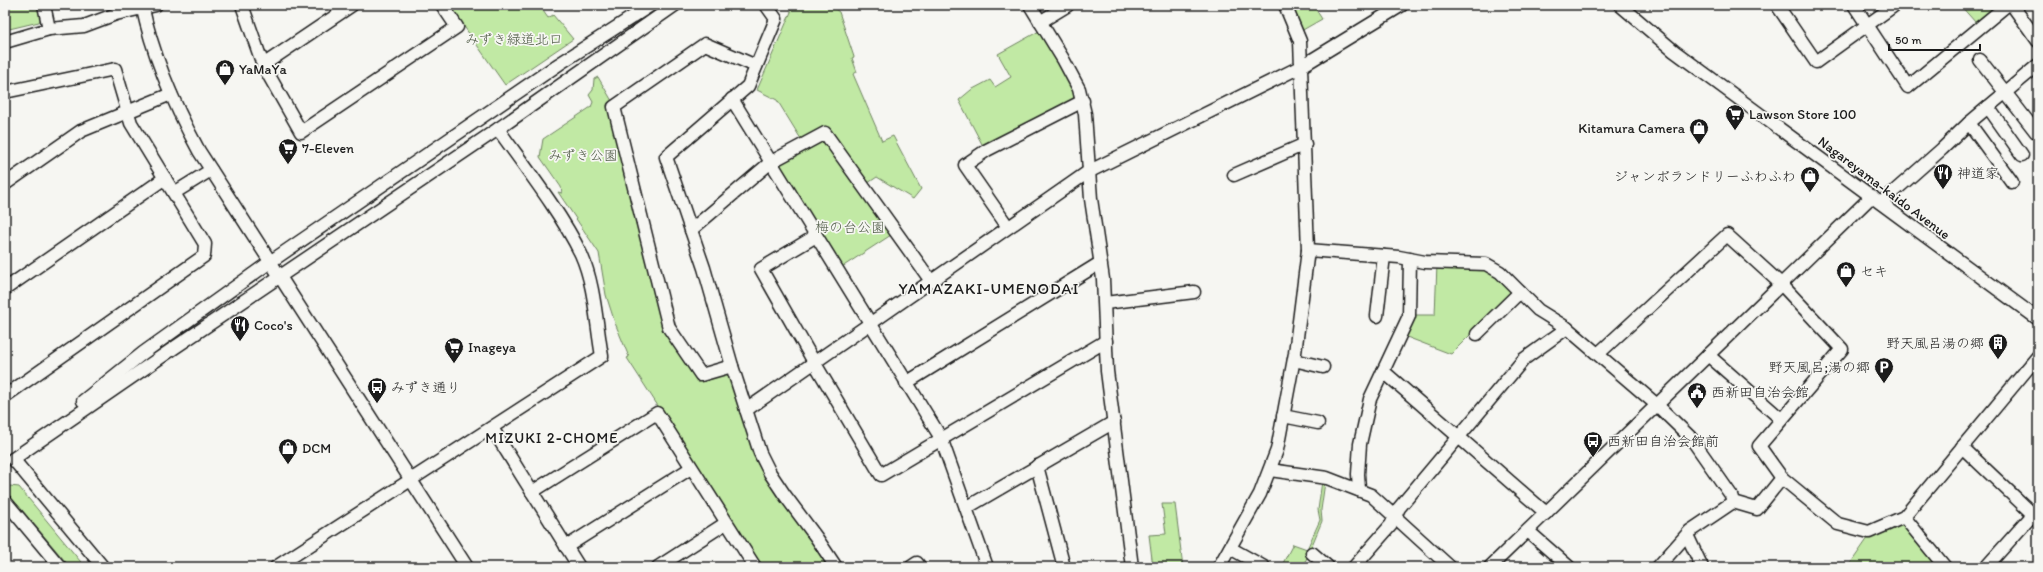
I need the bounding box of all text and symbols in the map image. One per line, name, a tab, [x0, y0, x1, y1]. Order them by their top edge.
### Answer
scale bar	[1889, 26, 1980, 52]
park label: みずき緑道北口	[465, 31, 563, 48]
text: 50 m	[1895, 33, 1921, 47]
shop icon: YaMaYa	[214, 58, 236, 86]
place label: YaMaYa	[239, 61, 287, 78]
supermarket icon: Lawson Store 100	[1724, 103, 1746, 131]
place label: Lawson Store 100	[1749, 106, 1856, 123]
shop icon: Kitamura Camera	[1688, 117, 1710, 145]
place label: Kitamura Camera	[1578, 120, 1686, 137]
street label: Nagareyama-kaido Avenue	[1815, 133, 1954, 243]
supermarket icon: 7-Eleven	[277, 137, 299, 165]
place label: 7-Eleven	[302, 140, 354, 157]
park label: みずき公園	[548, 147, 618, 164]
restaurant icon: 神道家	[1932, 162, 1954, 190]
shop icon: ジャンボランドリーふわふわ	[1799, 165, 1821, 193]
place label: 神道家	[1957, 165, 1999, 182]
place label: ジャンボランドリーふわふわ	[1614, 168, 1796, 185]
park label: 梅の台公園	[815, 219, 885, 236]
shop icon: セキ	[1835, 260, 1857, 288]
place label: セキ	[1860, 263, 1888, 280]
district label: YAMAZAKI-UMENODAI	[898, 279, 1080, 298]
restaurant icon: Coco's	[229, 314, 251, 342]
place label: Coco's	[254, 317, 293, 334]
building icon: 野天風呂湯の郷	[1987, 332, 2009, 360]
place label: 野天風呂湯の郷	[1886, 335, 1984, 352]
supermarket icon: Inageya	[443, 336, 465, 364]
place label: Inageya	[468, 339, 517, 356]
parking icon: 野天風呂;湯の郷	[1873, 356, 1895, 384]
place label: 野天風呂;湯の郷	[1769, 359, 1870, 376]
bus stop icon: みずき通り	[366, 376, 388, 404]
place label: みずき通り	[391, 379, 460, 396]
public building icon: 西新田自治会館	[1686, 381, 1708, 409]
place label: 西新田自治会館	[1711, 384, 1809, 401]
district label: MIZUKI 2-CHOME	[485, 429, 619, 447]
bus stop icon: 西新田自治会館前	[1582, 430, 1604, 458]
place label: 西新田自治会館前	[1607, 433, 1719, 450]
shop icon: DCM	[277, 437, 299, 465]
place label: DCM	[302, 440, 331, 457]

